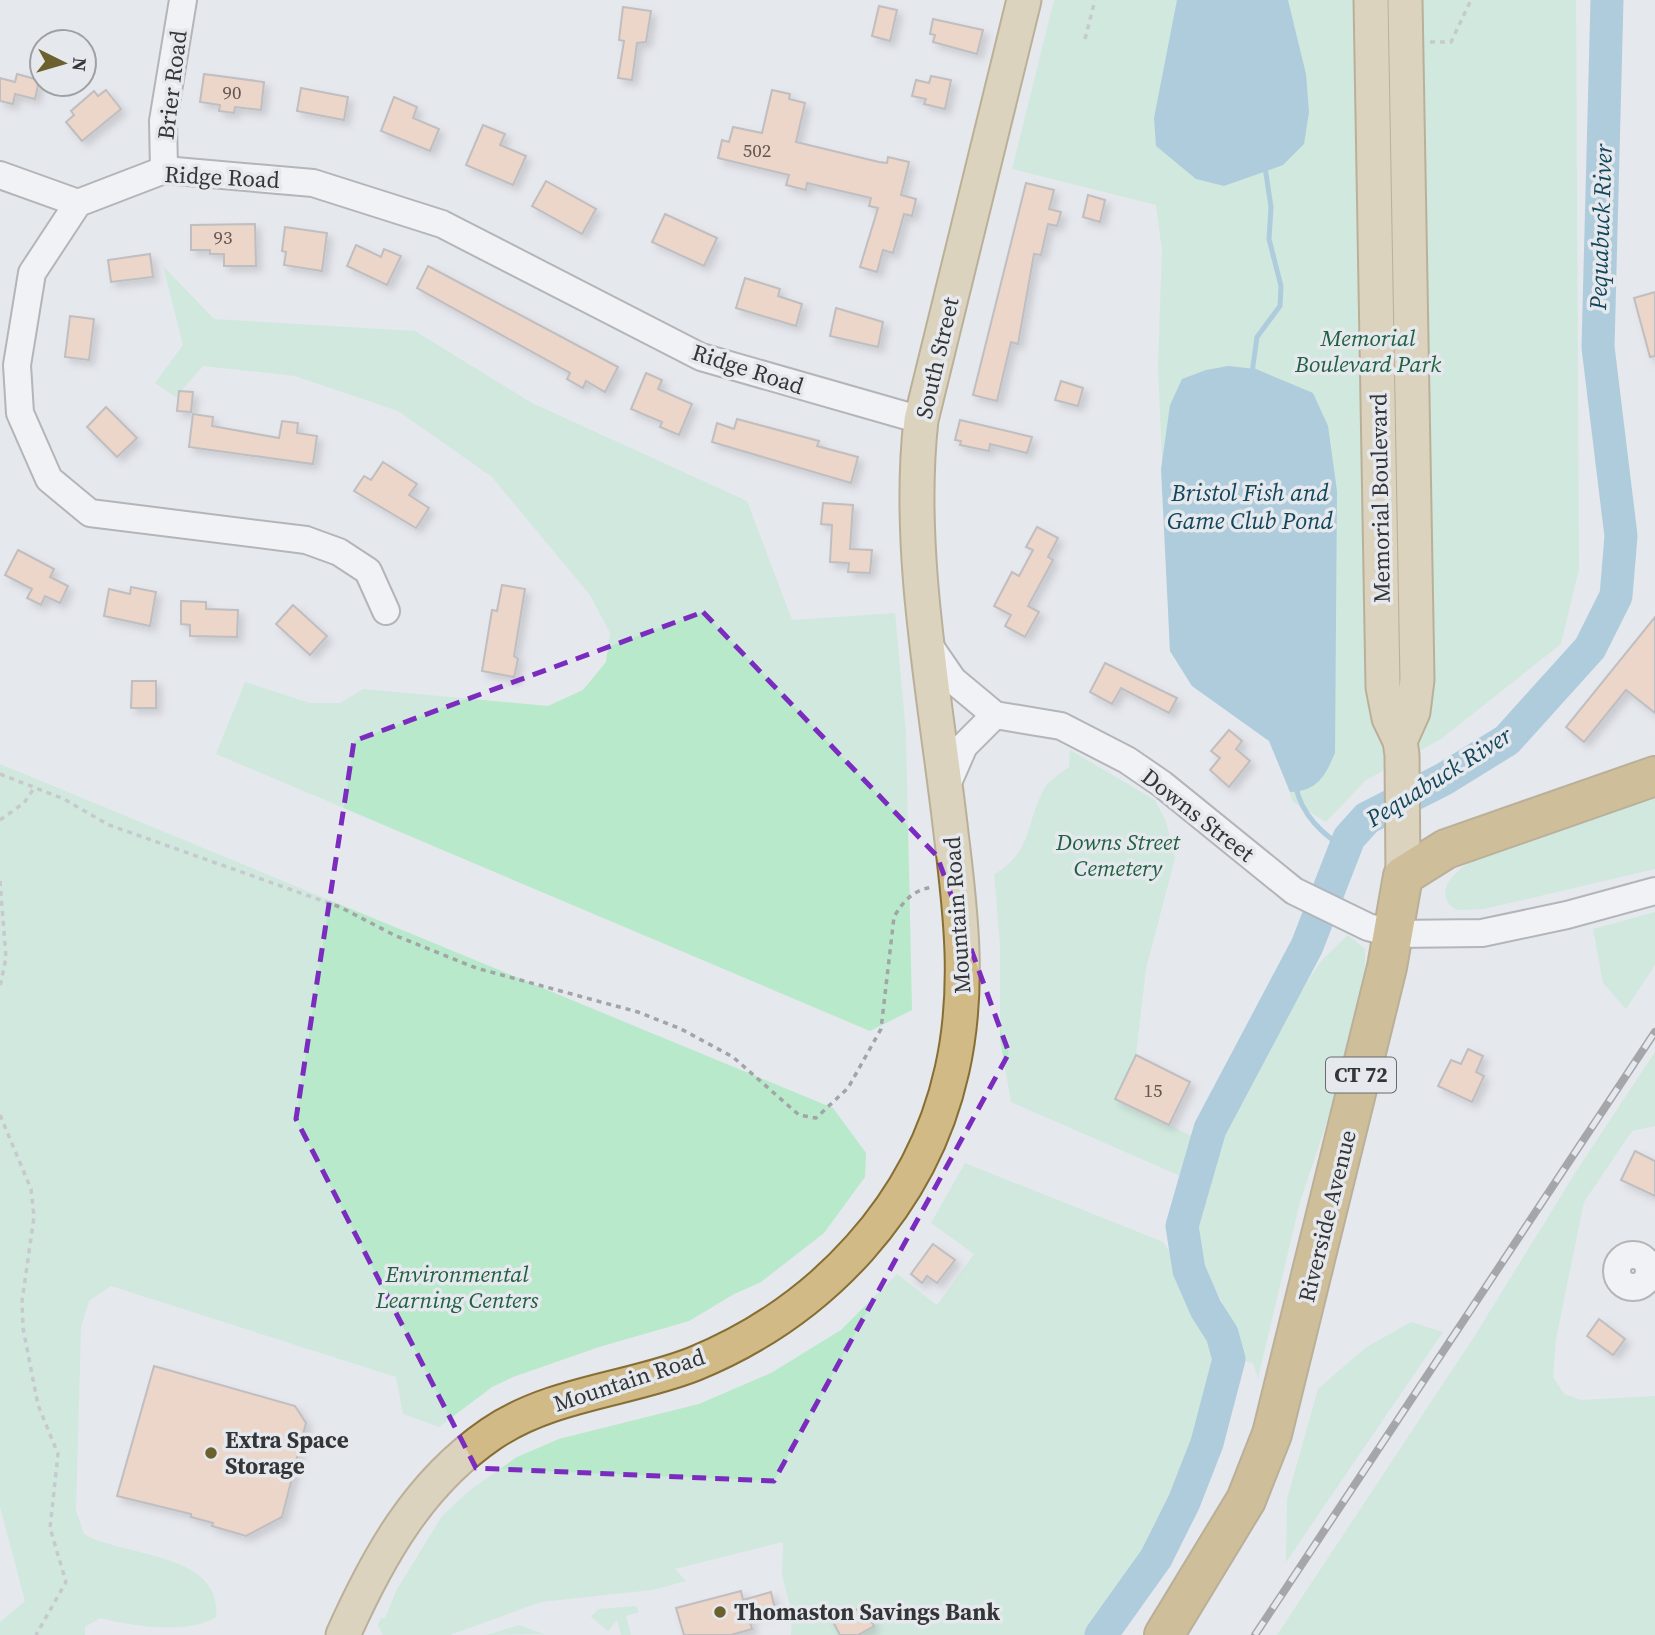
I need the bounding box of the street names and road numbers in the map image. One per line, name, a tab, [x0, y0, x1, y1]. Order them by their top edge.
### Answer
street label: Brier Road	[149, 28, 195, 142]
street label: Ridge Road	[163, 158, 281, 196]
street label: South Street	[907, 294, 967, 422]
street label: Ridge Road	[688, 336, 808, 402]
street label: Memorial Boulevard	[1362, 393, 1398, 603]
street label: Downs Street	[1135, 761, 1262, 870]
street label: Mountain Road	[936, 835, 978, 995]
road number: CT 72	[1326, 1058, 1396, 1092]
street label: Riverside Avenue	[1290, 1127, 1364, 1305]
street label: Mountain Road	[549, 1340, 709, 1420]

